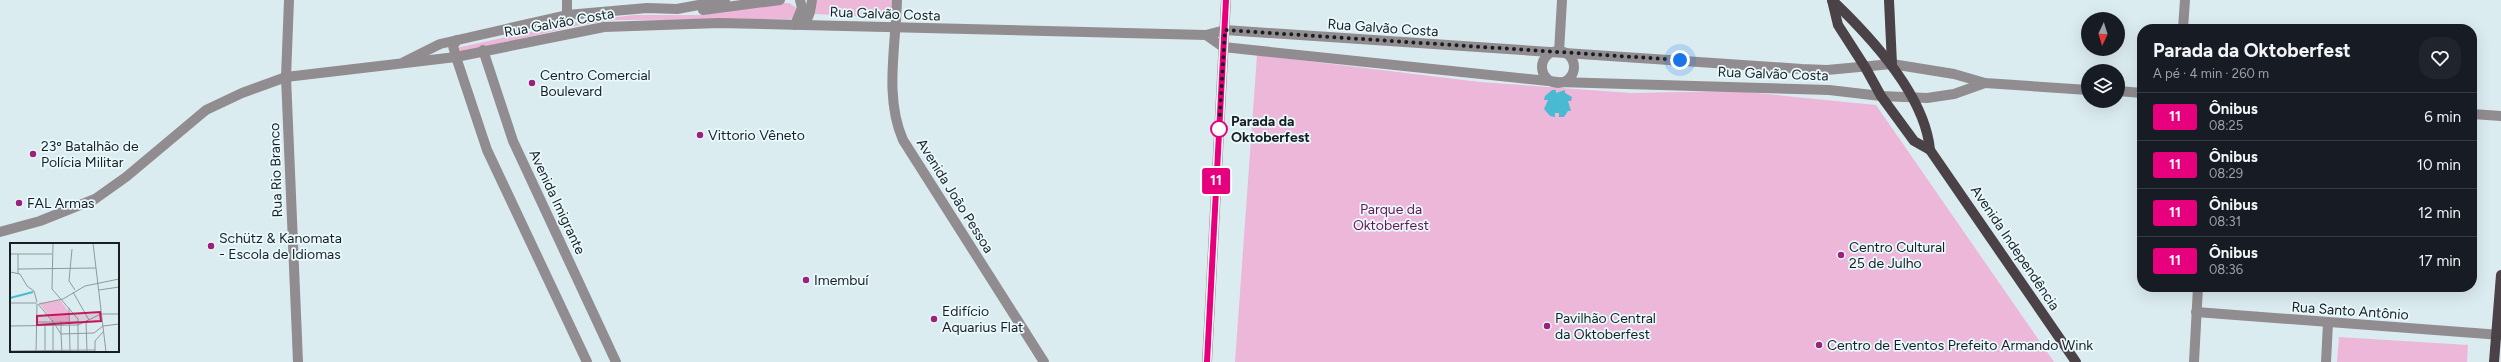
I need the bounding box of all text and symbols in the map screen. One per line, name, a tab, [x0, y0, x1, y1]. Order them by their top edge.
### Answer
street label: Rua Galvão Costa	[829, 4, 941, 24]
street label: Rua Galvão Costa	[503, 5, 615, 41]
north arrow	[2081, 12, 2125, 56]
map controls	[2081, 12, 2125, 108]
street label: Rua Galvão Costa	[1327, 16, 1439, 40]
button: heart	[2419, 37, 2461, 79]
text: Parada da Oktoberfest	[2153, 39, 2351, 62]
your location	[1670, 50, 1690, 70]
street label: Rua Galvão Costa	[1717, 64, 1829, 84]
button: layers	[2081, 64, 2125, 108]
text: A pé · 4 min · 260 m	[2153, 66, 2269, 81]
place label: Centro Comercial Boulevard	[540, 67, 651, 100]
marker: Centro Comercial Boulevard	[527, 78, 537, 88]
text: Ônibus	[2209, 100, 2258, 118]
text: 11	[2169, 108, 2181, 125]
text: 6 min	[2424, 108, 2461, 126]
place label: Parada da Oktoberfest	[1231, 113, 1310, 146]
text: 08:25	[2209, 118, 2243, 133]
marker: Parada da Oktoberfest	[1210, 120, 1228, 138]
street label: Rua Rio Branco	[266, 122, 286, 218]
place label: Vittorio Vêneto	[708, 127, 805, 144]
marker: Vittorio Vêneto	[695, 130, 705, 140]
street label: Avenida João Pessoa	[913, 136, 997, 256]
place label: 23º Batalhão de Polícia Militar	[41, 138, 139, 171]
street label: Avenida Imigrante	[525, 147, 589, 257]
text: Ônibus	[2209, 148, 2258, 166]
marker: 23º Batalhão de Polícia Militar	[28, 149, 38, 159]
text: 11	[2169, 156, 2181, 173]
text: 10 min	[2417, 156, 2461, 174]
text: 08:29	[2209, 166, 2243, 181]
line badge: 11	[1198, 168, 1234, 194]
text: 11	[1210, 172, 1222, 189]
street label: Avenida Independência	[1967, 182, 2063, 314]
place label: FAL Armas	[27, 195, 95, 212]
text: Ônibus	[2209, 196, 2258, 214]
marker: FAL Armas	[14, 198, 24, 208]
park label: Parque da Oktoberfest	[1353, 201, 1429, 234]
text: 11	[2169, 204, 2181, 221]
text: 12 min	[2418, 204, 2461, 222]
text: 08:31	[2209, 214, 2241, 229]
place label: Schütz & Kanomata - Escola de Idiomas	[219, 230, 342, 263]
place label: Centro Cultural 25 de Julho	[1849, 239, 1945, 272]
marker: Schütz & Kanomata - Escola de Idiomas	[206, 241, 216, 251]
inset map	[10, 243, 119, 352]
text: Ônibus	[2209, 244, 2258, 262]
marker: Centro Cultural 25 de Julho	[1836, 250, 1846, 260]
text: 11	[2169, 252, 2181, 269]
text: 17 min	[2418, 252, 2461, 270]
text: 08:36	[2209, 262, 2243, 277]
place label: Imembuí	[814, 272, 869, 289]
marker: Imembuí	[801, 275, 811, 285]
street label: Rua Santo Antônio	[2291, 298, 2409, 324]
place label: Edifício Aquarius Flat	[942, 303, 1023, 336]
place label: Pavilhão Central da Oktoberfest	[1555, 310, 1656, 343]
marker: Edifício Aquarius Flat	[929, 314, 939, 324]
marker: Pavilhão Central da Oktoberfest	[1542, 321, 1552, 331]
place label: Centro de Eventos Prefeito Armando Wink	[1827, 337, 2093, 354]
marker: Centro de Eventos Prefeito Armando Wink	[1814, 340, 1824, 350]

